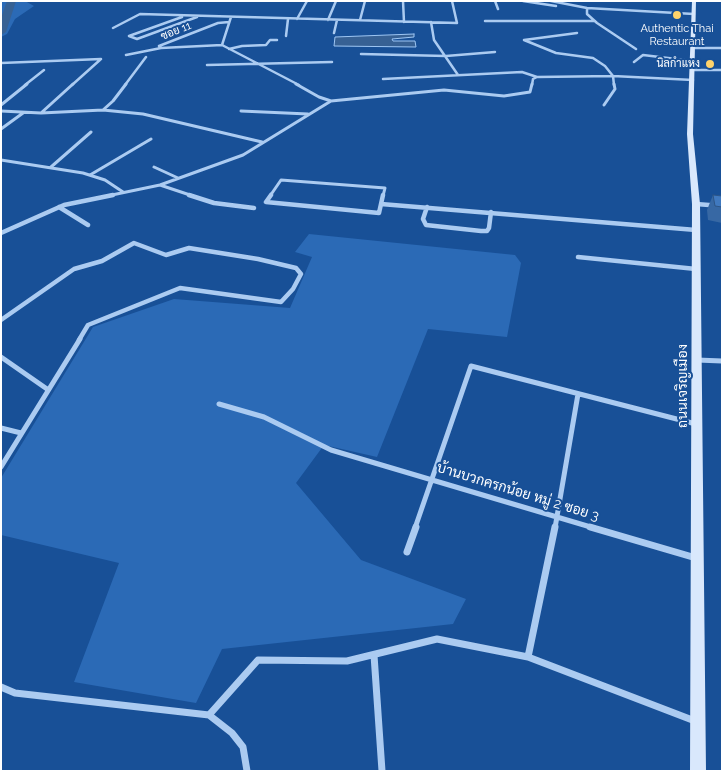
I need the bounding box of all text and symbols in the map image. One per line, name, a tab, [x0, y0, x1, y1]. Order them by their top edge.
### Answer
marker: Authentic Thai Restaurant	[671, 9, 683, 21]
street label: ซอย 11	[159, 19, 193, 43]
place label: Authentic Thai Restaurant	[640, 22, 714, 48]
place label: นิลกําแหง	[657, 57, 700, 71]
marker: นิลกําแหง	[704, 58, 716, 70]
street label: ถนนเจริญเมือง	[675, 344, 691, 428]
street label: บ้านบวกครกน้อย หมู่ 2 ซอย 3	[435, 459, 601, 525]

